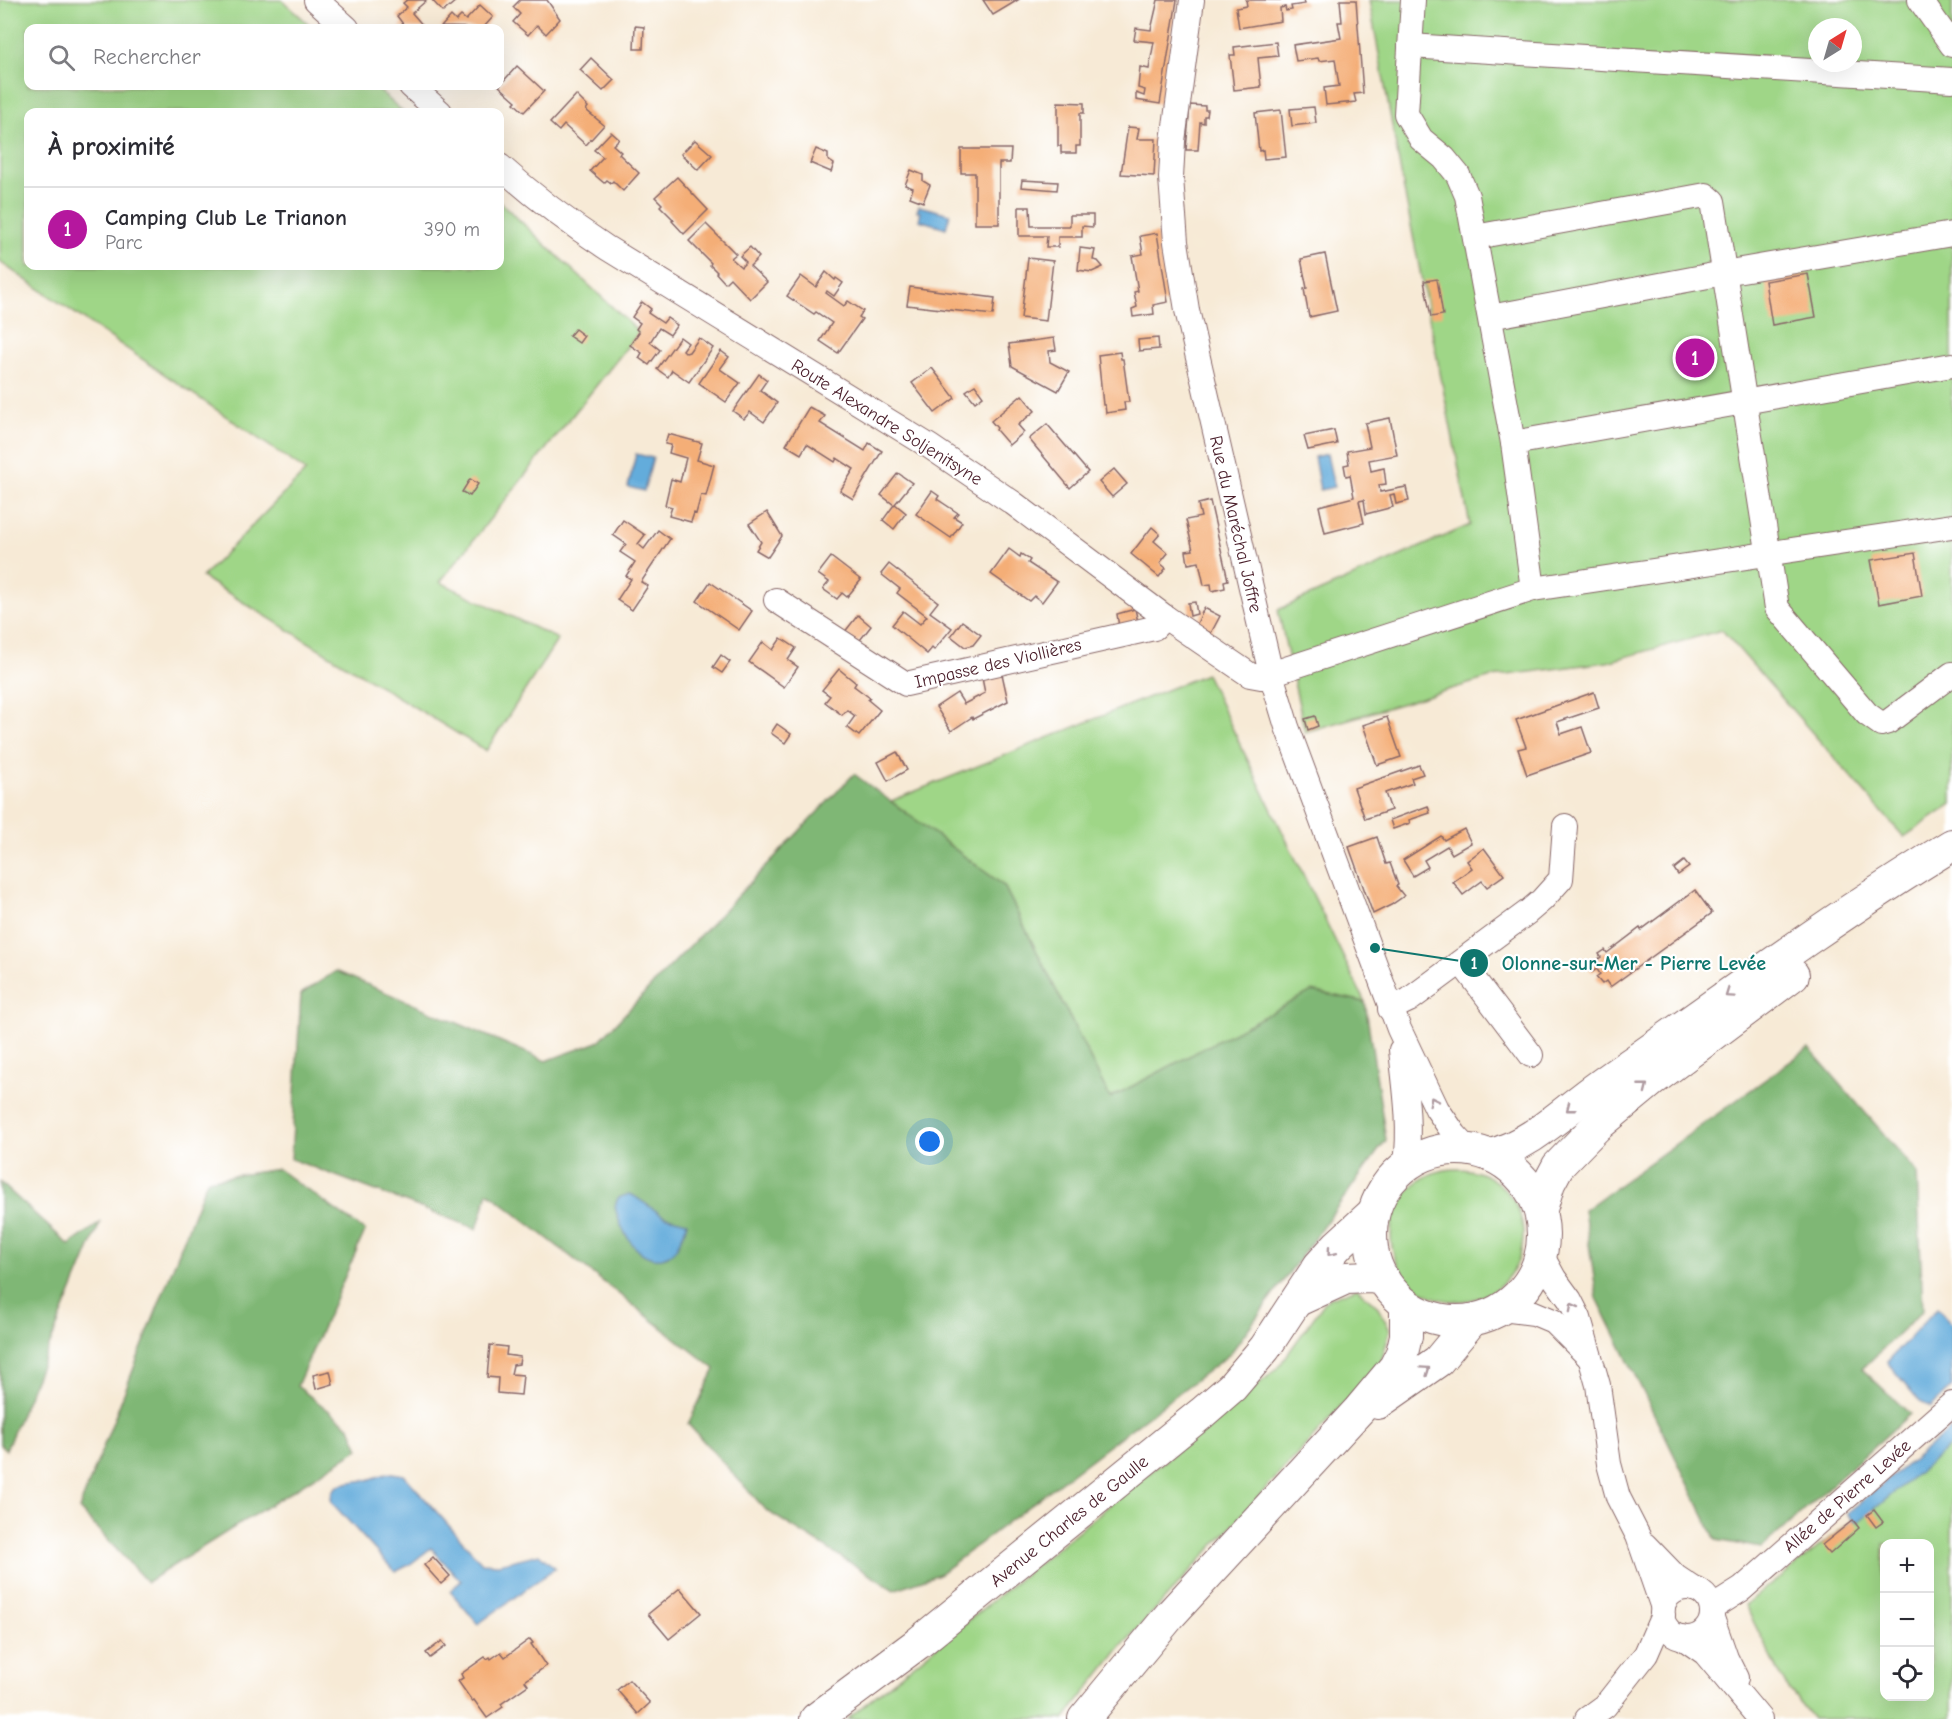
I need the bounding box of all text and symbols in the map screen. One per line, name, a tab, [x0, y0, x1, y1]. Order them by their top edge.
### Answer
north arrow	[1808, 18, 1862, 72]
search box	[24, 24, 504, 90]
icon: search	[45, 41, 78, 74]
text: Rechercher	[93, 44, 201, 70]
text: À proximité	[48, 132, 175, 162]
text: Camping Club Le Trianon	[105, 205, 347, 231]
text: 1	[64, 218, 71, 241]
text: 390 m	[424, 218, 480, 241]
text: Parc	[105, 231, 143, 254]
pin: 1	[1676, 336, 1714, 380]
street label: Route Alexandre Soljenitsyne	[787, 355, 986, 490]
street label: Rue du Maréchal Joffre	[1205, 434, 1266, 615]
street label: Impasse des Viollières	[913, 634, 1083, 693]
callout: Olonne-sur-Mer - Pierre Levée	[1459, 944, 1778, 982]
text: Olonne-sur-Mer - Pierre Levée	[1502, 952, 1766, 975]
text: 1	[1470, 953, 1478, 974]
one-way arrow	[1725, 987, 1736, 998]
one-way arrow	[1637, 1083, 1648, 1094]
one-way arrow	[1429, 1096, 1440, 1107]
one-way arrow	[1566, 1100, 1577, 1111]
your location	[915, 1127, 944, 1156]
one-way arrow	[1327, 1245, 1338, 1256]
one-way arrow	[1569, 1302, 1580, 1313]
one-way arrow	[1419, 1366, 1430, 1377]
street label: Allée de Pierre Levée	[1779, 1435, 1915, 1557]
street label: Avenue Charles de Gaulle	[986, 1451, 1153, 1592]
map controls	[1880, 1539, 1934, 1701]
button: +	[1880, 1539, 1934, 1593]
button: −	[1880, 1593, 1934, 1647]
button: locate	[1880, 1647, 1934, 1701]

